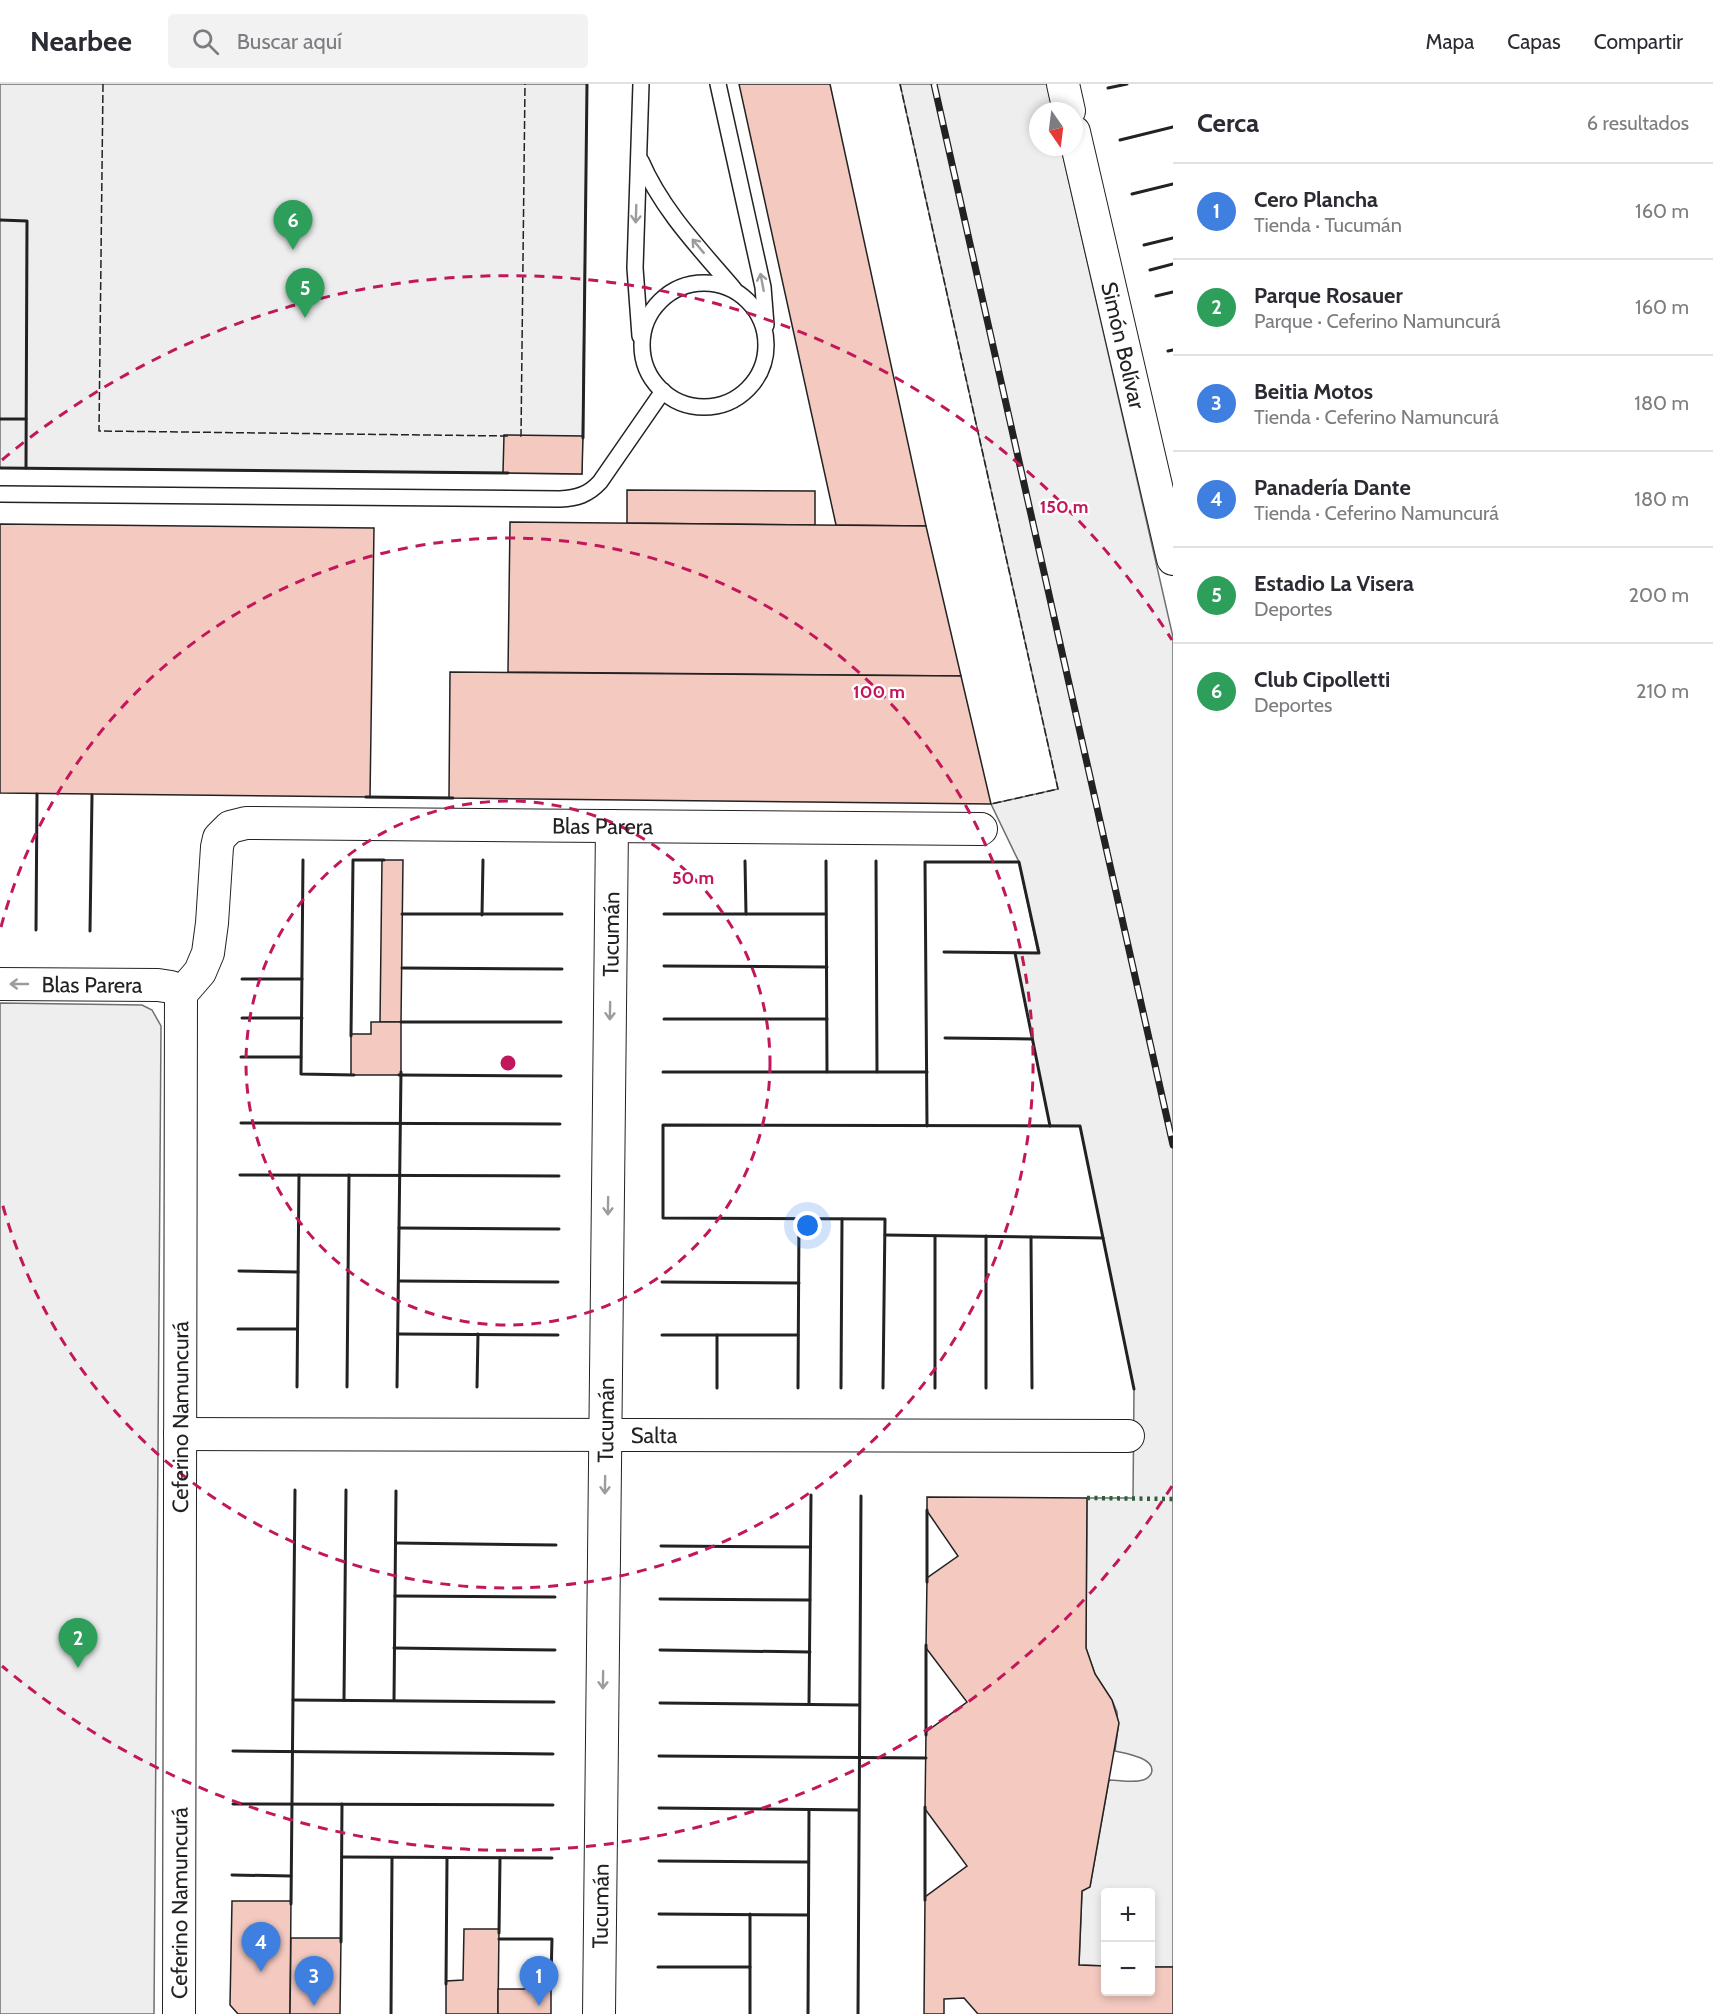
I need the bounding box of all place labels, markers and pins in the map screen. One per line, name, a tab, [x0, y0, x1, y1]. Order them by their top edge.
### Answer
pin: 6	[274, 200, 312, 250]
pin: 5	[286, 268, 324, 318]
centre of rings	[498, 1053, 518, 1073]
pin: 2	[58, 1618, 98, 1668]
pin: 4	[242, 1922, 280, 1972]
pin: 3	[294, 1956, 334, 2006]
pin: 1	[520, 1956, 558, 2006]

